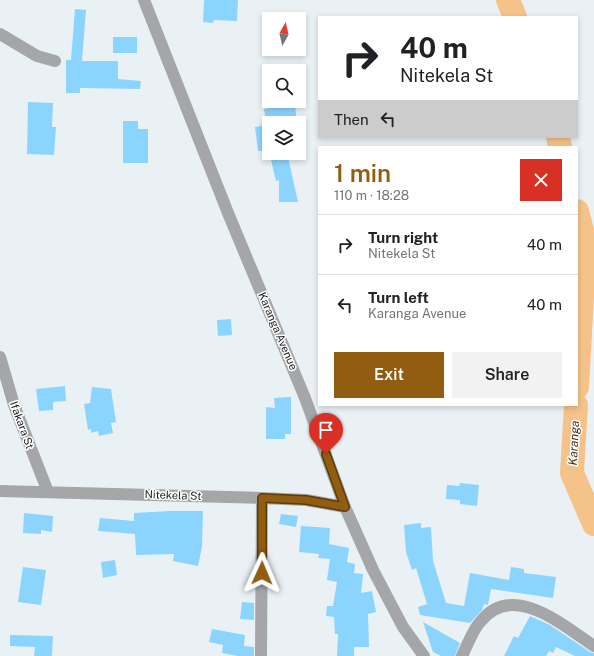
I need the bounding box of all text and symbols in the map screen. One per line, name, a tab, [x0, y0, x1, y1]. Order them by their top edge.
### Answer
north arrow	[262, 12, 306, 56]
map controls	[262, 12, 306, 160]
text: 40 m	[400, 31, 468, 64]
icon: right	[334, 32, 386, 84]
button: search	[262, 64, 306, 108]
text: Nitekela St	[400, 65, 493, 86]
icon: left	[377, 108, 399, 130]
text: Then	[334, 111, 369, 128]
button: layers	[262, 116, 306, 160]
text: 1 min	[334, 159, 391, 187]
button: close	[520, 159, 562, 201]
text: 110 m · 18:28	[334, 188, 409, 203]
text: Turn right	[368, 229, 438, 246]
icon: right	[334, 234, 356, 256]
text: 40 m	[527, 236, 562, 253]
text: Nitekela St	[368, 246, 435, 261]
text: Turn left	[368, 289, 429, 306]
street label: Karanga Avenue	[256, 290, 300, 372]
icon: left	[334, 294, 356, 316]
text: 40 m	[527, 296, 562, 313]
text: Karanga Avenue	[368, 306, 466, 321]
button: Exit	[334, 352, 444, 398]
button: Share	[452, 352, 562, 398]
street label: Ifakara St	[8, 399, 36, 451]
pin	[309, 413, 343, 454]
icon: arrive	[315, 419, 337, 441]
water label: Karanga	[566, 420, 582, 466]
street label: Nitekela St	[144, 488, 202, 502]
position arrow	[241, 552, 283, 594]

